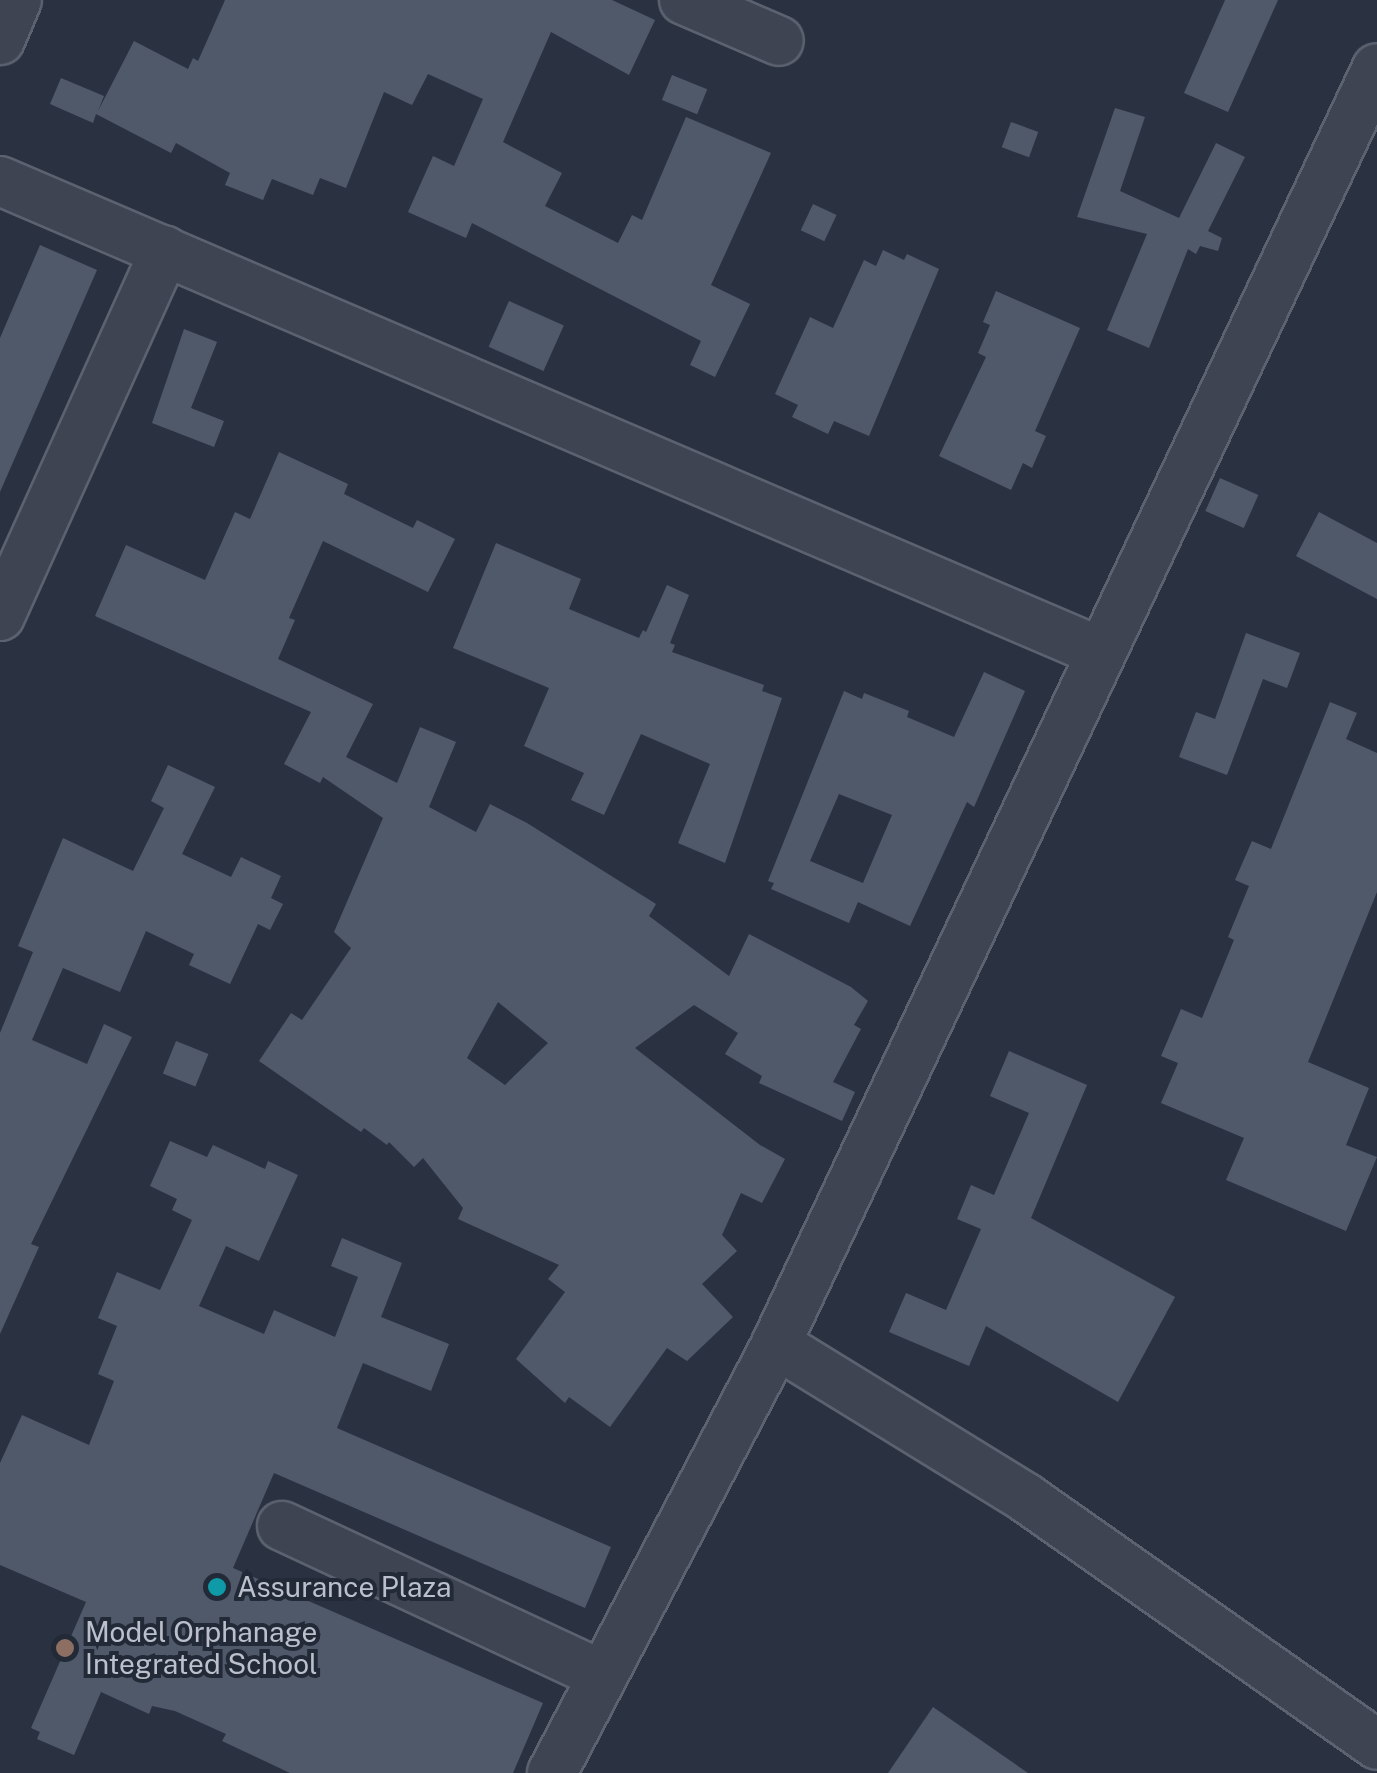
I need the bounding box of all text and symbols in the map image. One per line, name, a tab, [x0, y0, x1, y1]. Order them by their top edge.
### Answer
place label: Assurance Plaza	[237, 1570, 452, 1604]
marker: Assurance Plaza	[206, 1576, 228, 1598]
place label: Model Orphanage Integrated School	[85, 1615, 317, 1681]
marker: Model Orphanage Integrated School	[54, 1637, 76, 1659]

